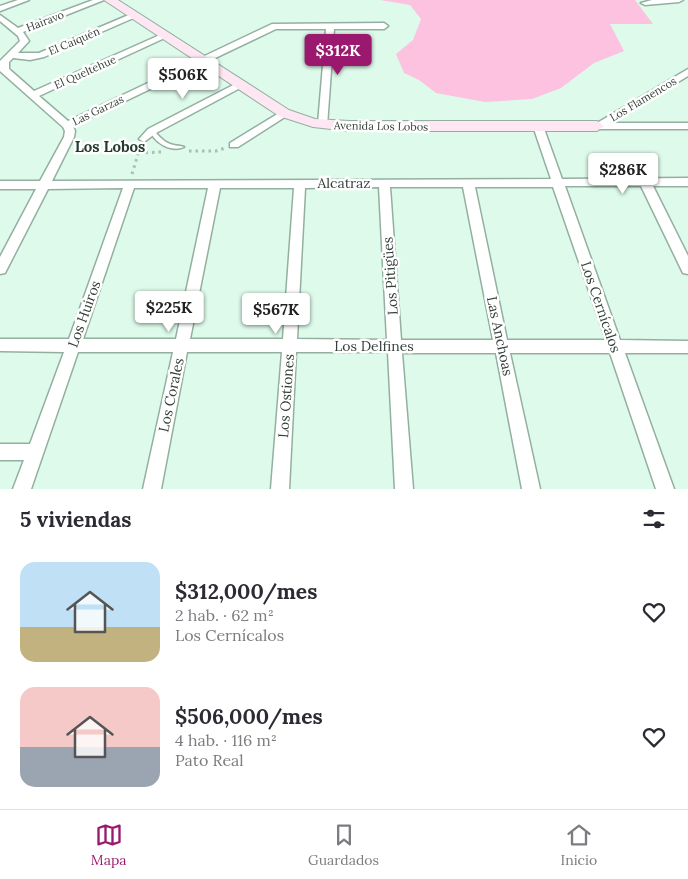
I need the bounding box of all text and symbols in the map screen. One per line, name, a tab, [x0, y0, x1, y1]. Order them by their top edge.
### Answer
street label: Hairavo	[24, 7, 66, 35]
street label: El Caiquén	[46, 24, 102, 58]
pin: $312K	[303, 34, 373, 76]
text: $312K	[316, 40, 360, 60]
street label: El Queltehue	[52, 52, 118, 92]
pin: $506K	[148, 58, 218, 100]
text: $506K	[159, 64, 207, 84]
street label: Los Flamencos	[607, 74, 679, 124]
street label: Las Garzas	[70, 92, 126, 128]
street label: Avenida Los Lobos	[333, 118, 428, 134]
district label: Los Lobos	[75, 137, 145, 156]
pin: $286K	[588, 152, 658, 195]
text: $286K	[599, 159, 647, 179]
street label: Alcatraz	[317, 174, 370, 192]
street label: Los Pitigües	[378, 236, 402, 316]
street label: Los Cernícalos	[577, 259, 625, 355]
street label: Los Huiros	[64, 278, 104, 350]
pin: $225K	[134, 290, 204, 333]
pin: $567K	[241, 292, 311, 335]
street label: Las Anchoas	[483, 295, 517, 377]
text: $225K	[146, 297, 192, 317]
text: $567K	[253, 299, 299, 319]
street label: Los Delfines	[334, 337, 414, 355]
street label: Los Ostiones	[274, 353, 298, 439]
street label: Los Corales	[154, 356, 188, 434]
icon: filters	[640, 505, 668, 533]
text: 5 viviendas	[20, 506, 131, 533]
text: $312,000/mes	[175, 578, 317, 605]
icon: home	[60, 582, 120, 642]
icon: heart	[640, 598, 668, 626]
text: 2 hab. · 62 m²	[175, 605, 274, 625]
text: Los Cernícalos	[175, 625, 284, 645]
text: $506,000/mes	[175, 703, 323, 730]
icon: home	[60, 707, 120, 767]
icon: heart	[640, 723, 668, 751]
text: 4 hab. · 116 m²	[175, 730, 277, 750]
text: Pato Real	[175, 750, 244, 770]
tab: Mapa	[91, 821, 126, 869]
tab: Guardados	[308, 821, 379, 869]
tab: Inicio	[561, 821, 597, 869]

